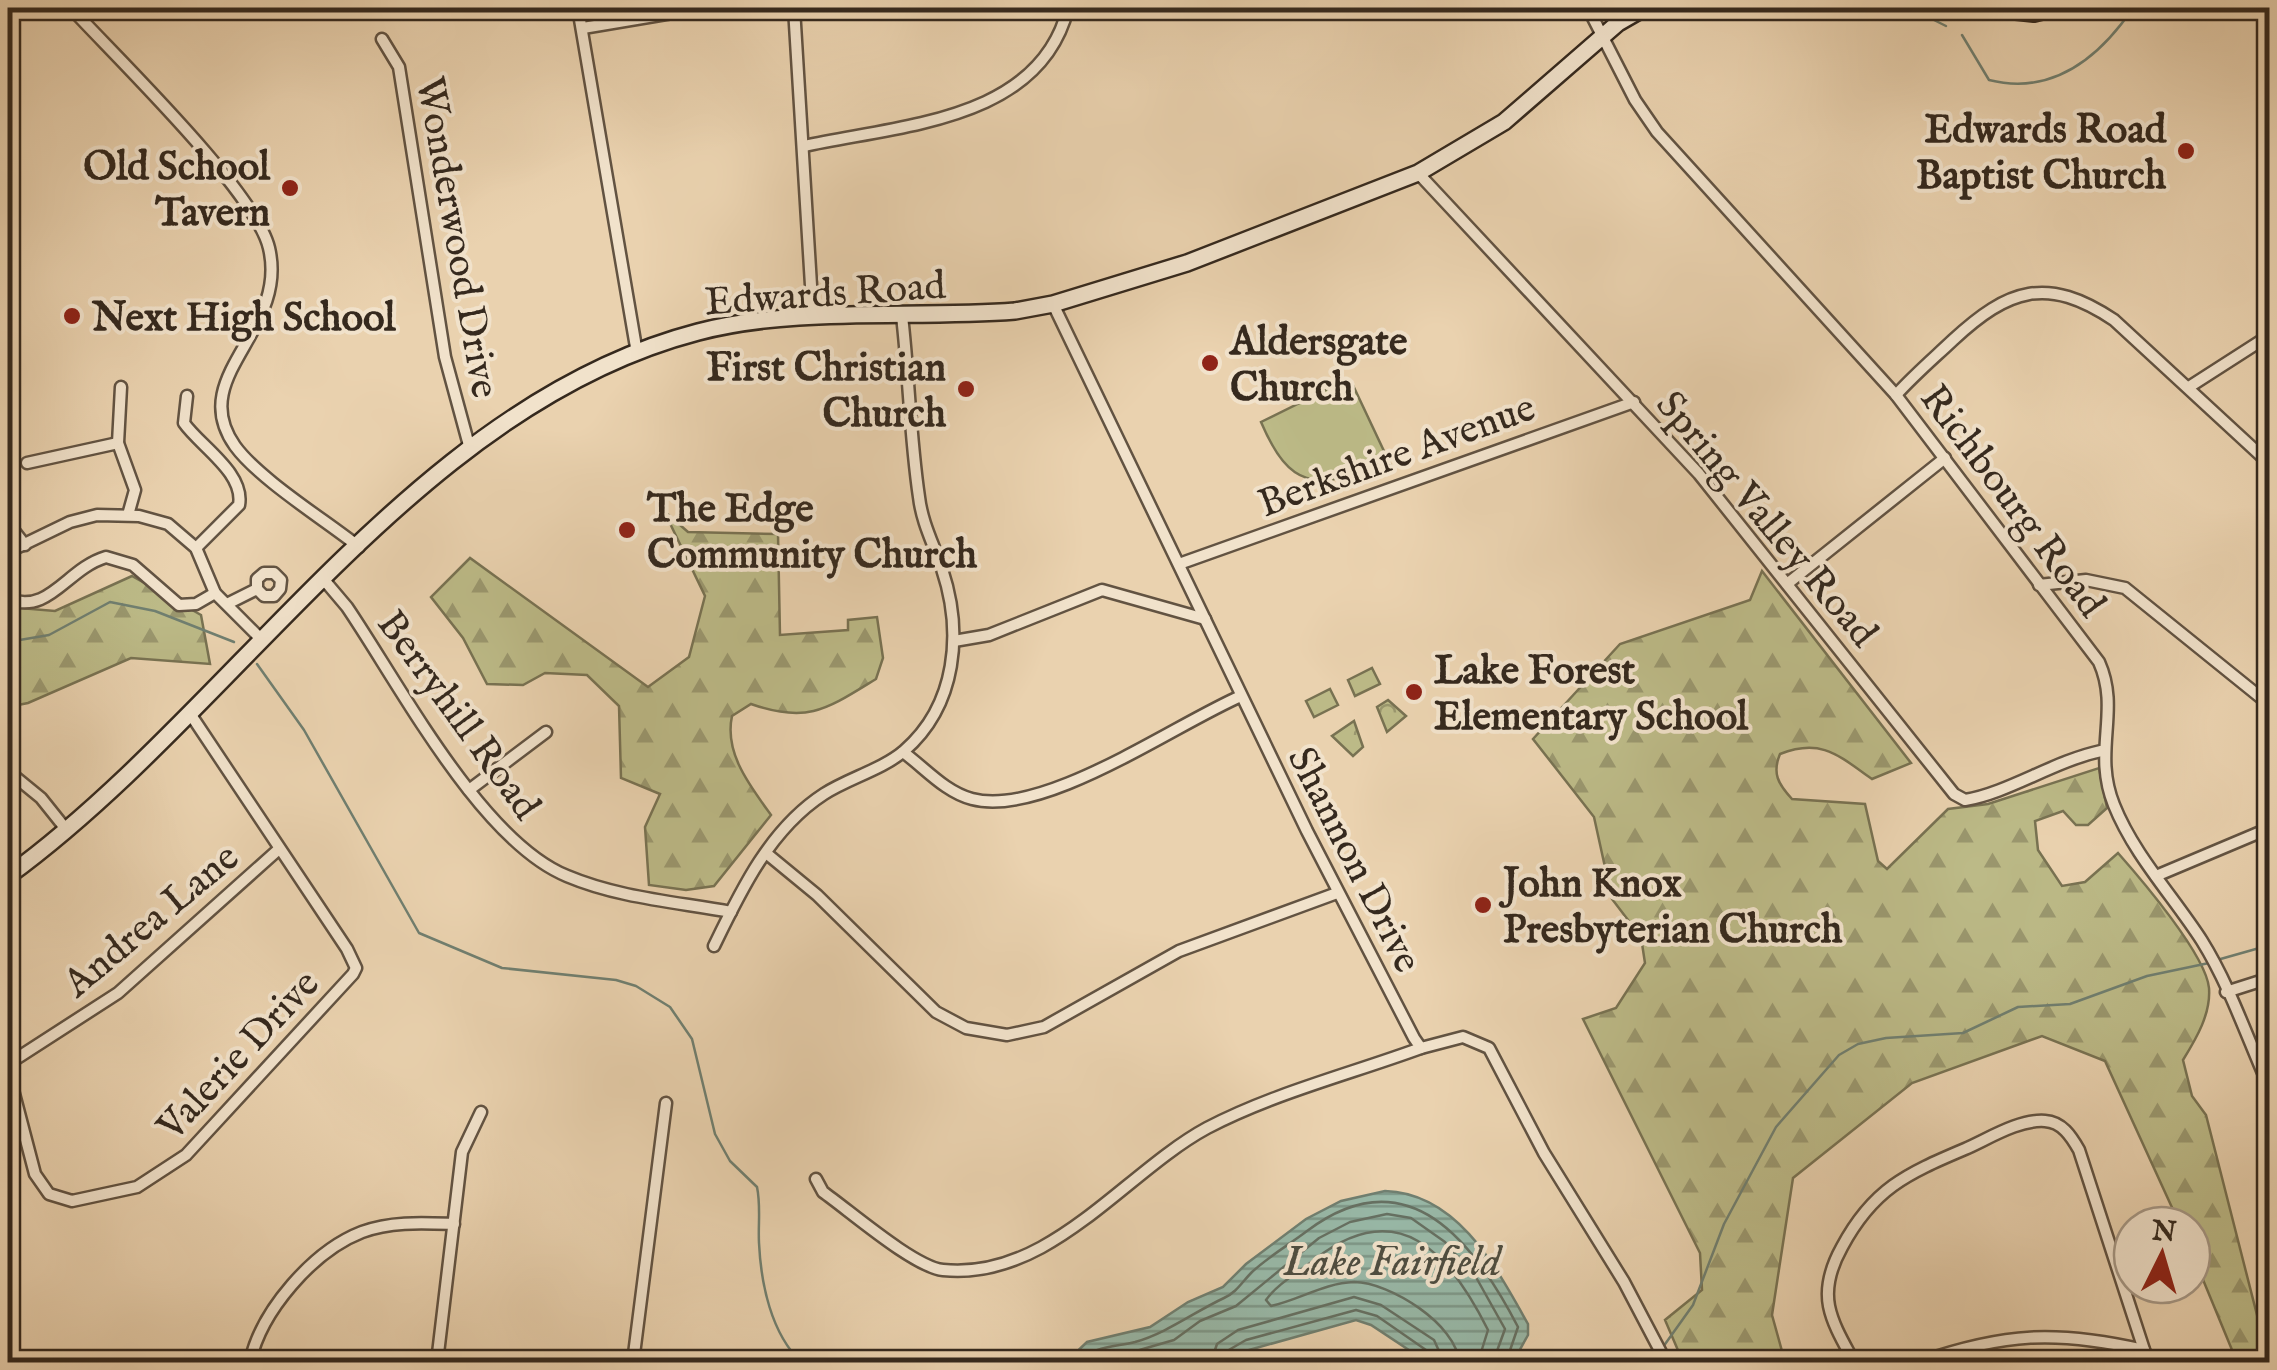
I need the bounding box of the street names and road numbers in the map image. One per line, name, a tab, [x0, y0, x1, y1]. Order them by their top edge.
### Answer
street label: Wonderwood Drive	[402, 73, 509, 402]
street label: Edwards Road	[703, 262, 948, 329]
street label: Richbourg Road	[1907, 376, 2116, 629]
street label: Spring Valley Road	[1643, 382, 1888, 659]
street label: Berkshire Avenue	[1252, 384, 1543, 531]
street label: Berryhill Road	[364, 601, 551, 831]
street label: Shannon Drive	[1274, 739, 1432, 982]
street label: Andrea Lane	[53, 833, 251, 1011]
street label: Valerie Drive	[147, 960, 332, 1153]

